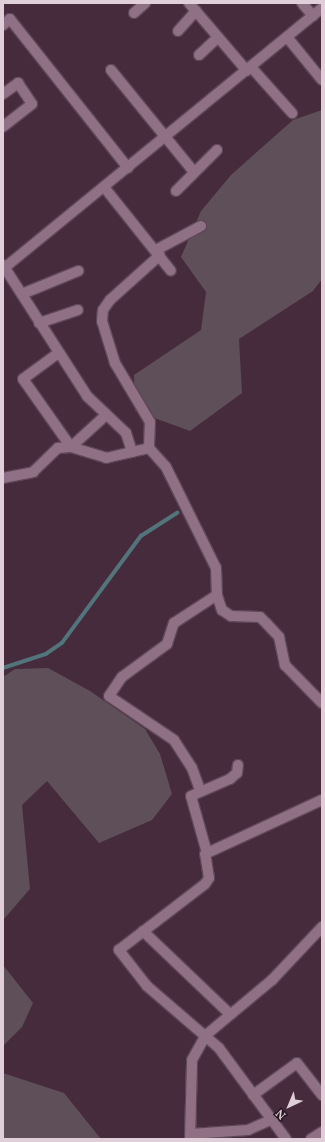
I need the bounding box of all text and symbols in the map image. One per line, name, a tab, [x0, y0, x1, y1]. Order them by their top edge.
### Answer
north arrow	[269, 1086, 309, 1126]
text: N	[272, 1107, 289, 1123]

